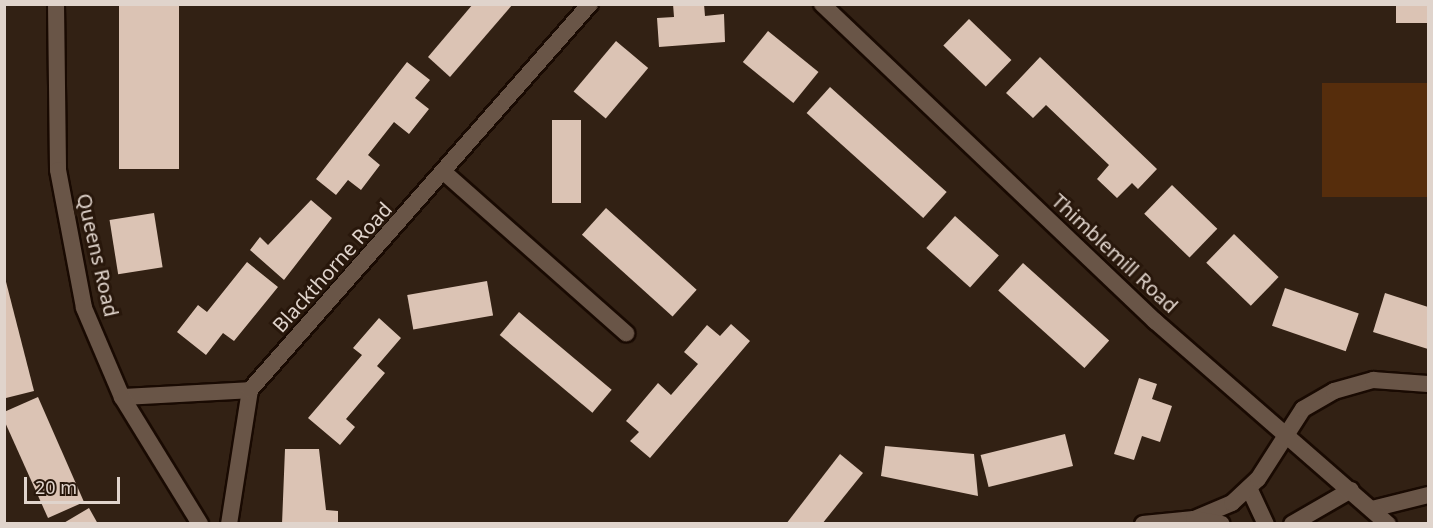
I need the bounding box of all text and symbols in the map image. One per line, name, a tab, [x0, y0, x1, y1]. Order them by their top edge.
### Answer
street label: Thimblemill Road	[1047, 188, 1183, 318]
street label: Queens Road	[72, 191, 124, 319]
street label: Blackthorne Road	[267, 197, 397, 337]
scale bar	[27, 465, 123, 503]
text: 20 m	[35, 475, 77, 499]

